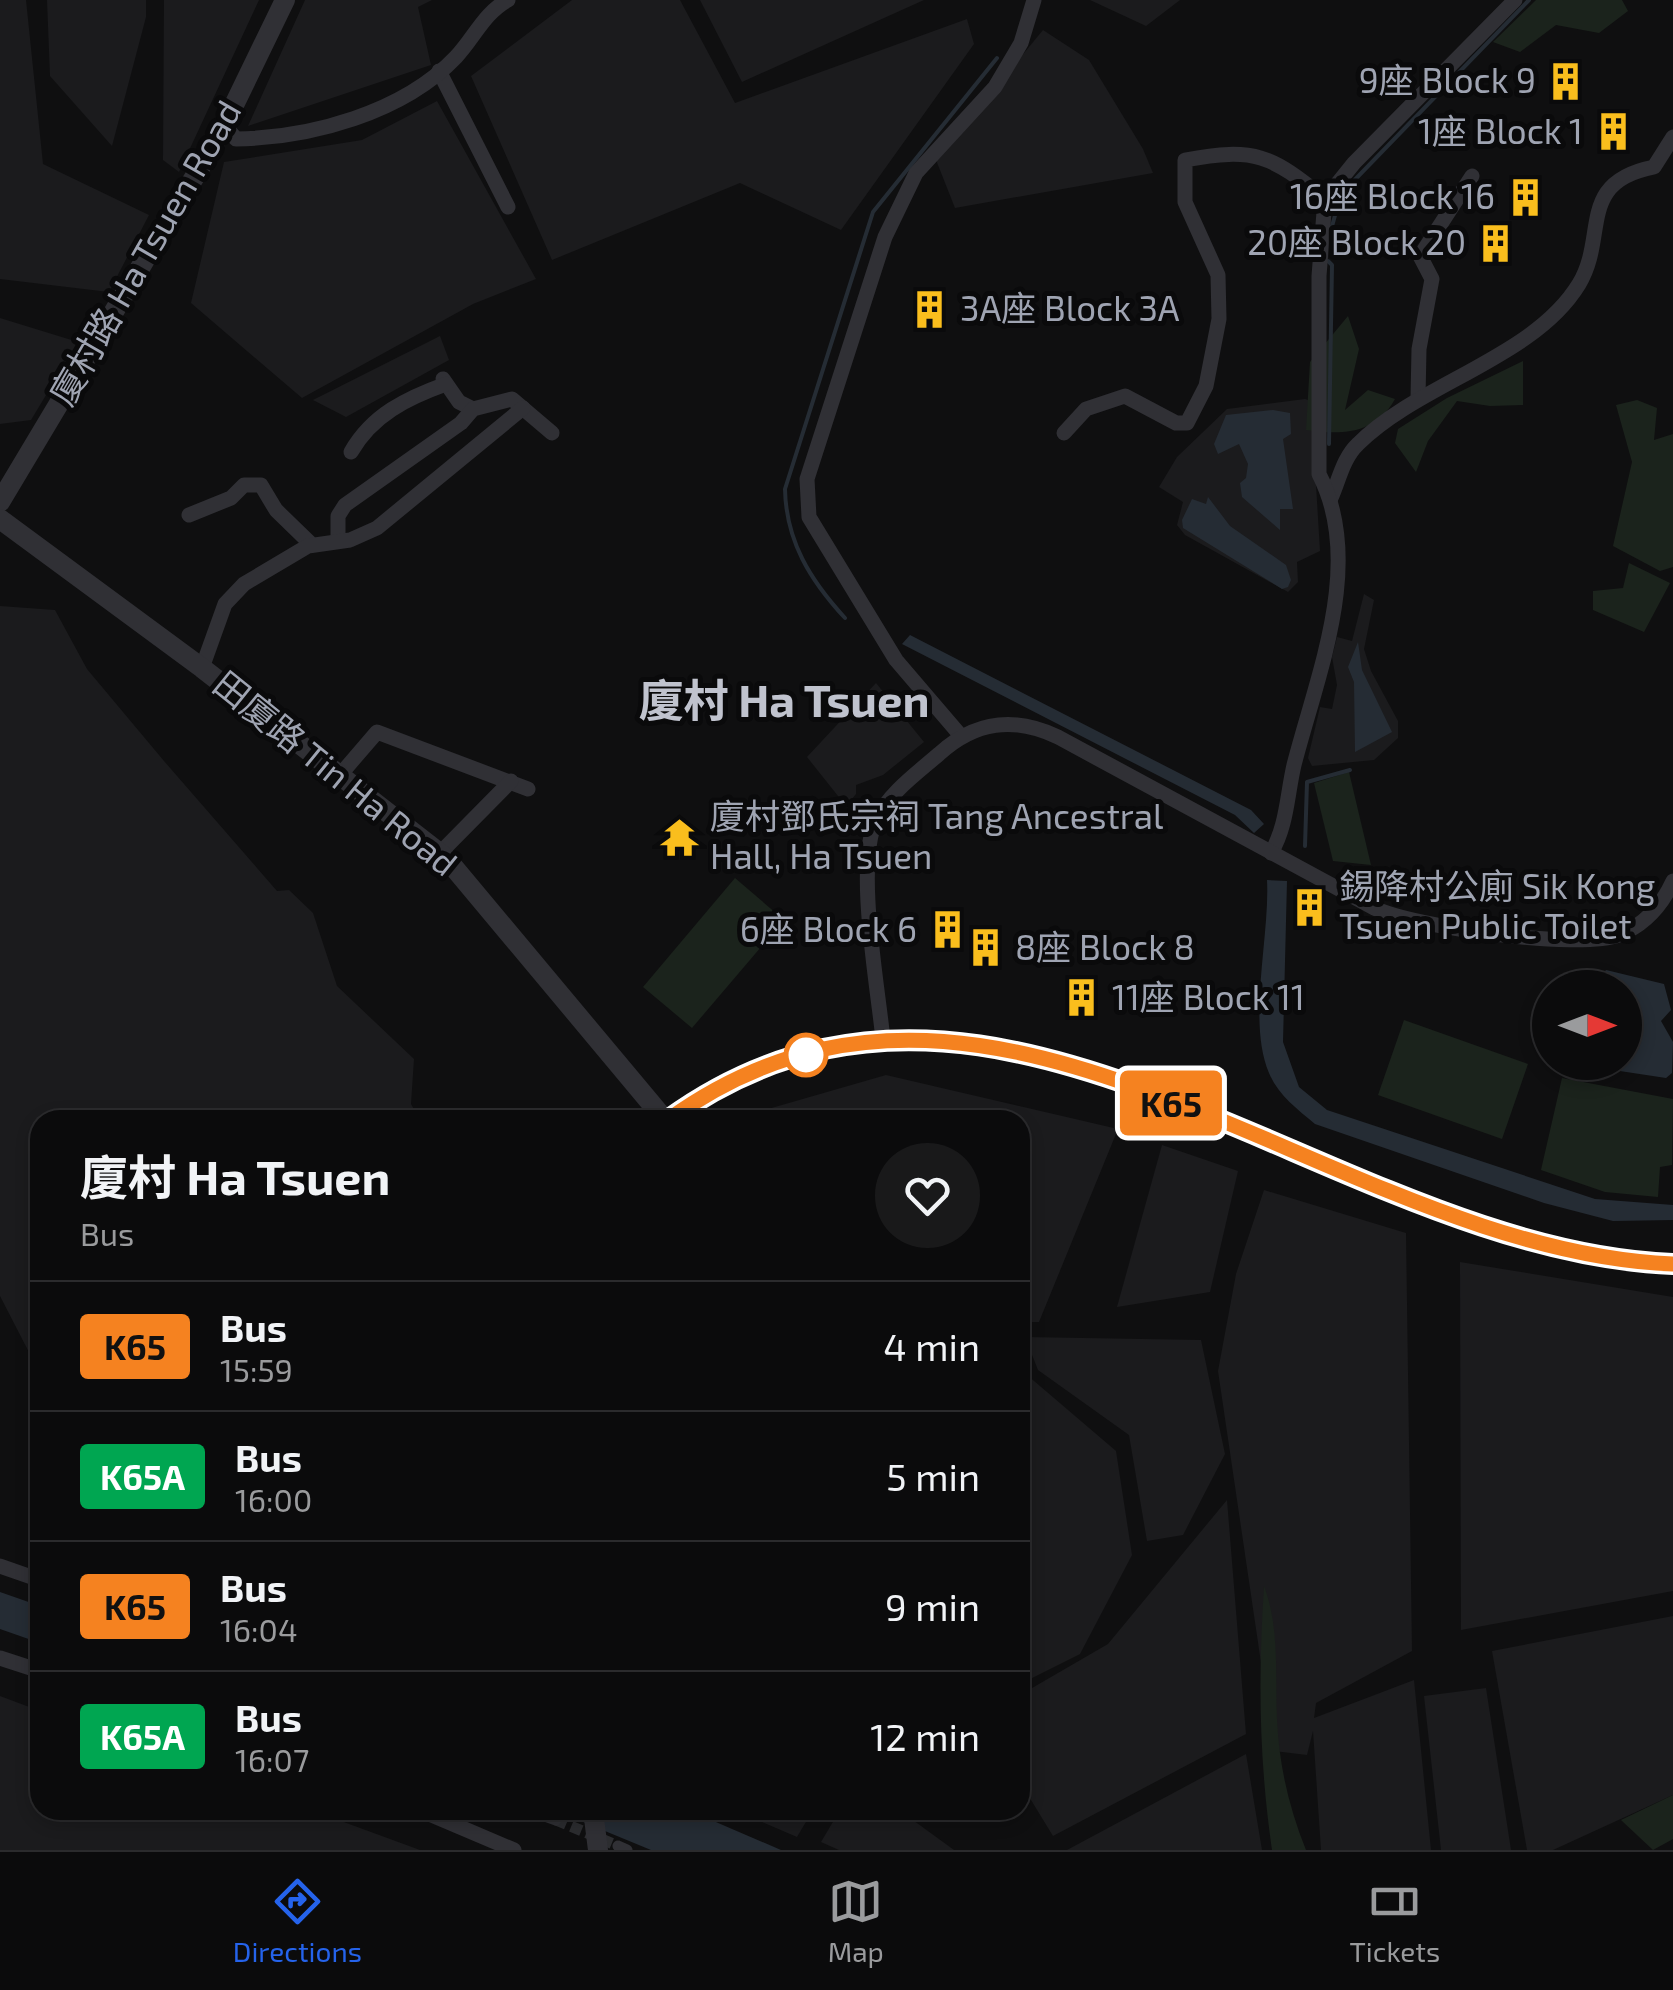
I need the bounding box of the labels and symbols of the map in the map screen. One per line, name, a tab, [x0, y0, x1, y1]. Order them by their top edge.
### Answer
place label: 9座 Block 9	[1359, 58, 1536, 100]
building icon: 9座 Block 9	[1545, 60, 1587, 102]
street label: 廈村路 Ha Tsuen Road	[40, 92, 249, 412]
place label: 1座 Block 1	[1418, 109, 1583, 151]
building icon: 1座 Block 1	[1592, 111, 1634, 153]
place label: 16座 Block 16	[1290, 174, 1495, 216]
building icon: 16座 Block 16	[1504, 176, 1546, 218]
place label: 20座 Block 20	[1247, 220, 1466, 262]
building icon: 20座 Block 20	[1475, 222, 1517, 264]
place label: 3A座 Block 3A	[960, 286, 1180, 328]
building icon: 3A座 Block 3A	[909, 288, 951, 330]
street label: 田廈路 Tin Ha Road	[206, 661, 466, 883]
district label: 廈村 Ha Tsuen	[639, 672, 929, 726]
place label: 廈村鄧氏宗祠 Tang Ancestral Hall, Ha Tsuen	[710, 794, 1164, 876]
temple icon: 廈村鄧氏宗祠 Tang Ancestral Hall, Ha Tsuen	[659, 816, 701, 858]
place label: 錫降村公廁 Sik Kong Tsuen Public Toilet	[1339, 864, 1655, 946]
building icon: 錫降村公廁 Sik Kong Tsuen Public Toilet	[1288, 886, 1330, 928]
place label: 6座 Block 6	[740, 907, 917, 949]
building icon: 6座 Block 6	[926, 909, 968, 951]
place label: 8座 Block 8	[1015, 925, 1195, 967]
building icon: 8座 Block 8	[964, 927, 1006, 969]
north arrow	[1532, 970, 1642, 1080]
place label: 11座 Block 11	[1112, 975, 1305, 1017]
building icon: 11座 Block 11	[1061, 977, 1103, 1019]
unlabelled marker	[785, 1034, 827, 1076]
line badge: K65	[1114, 1070, 1228, 1136]

